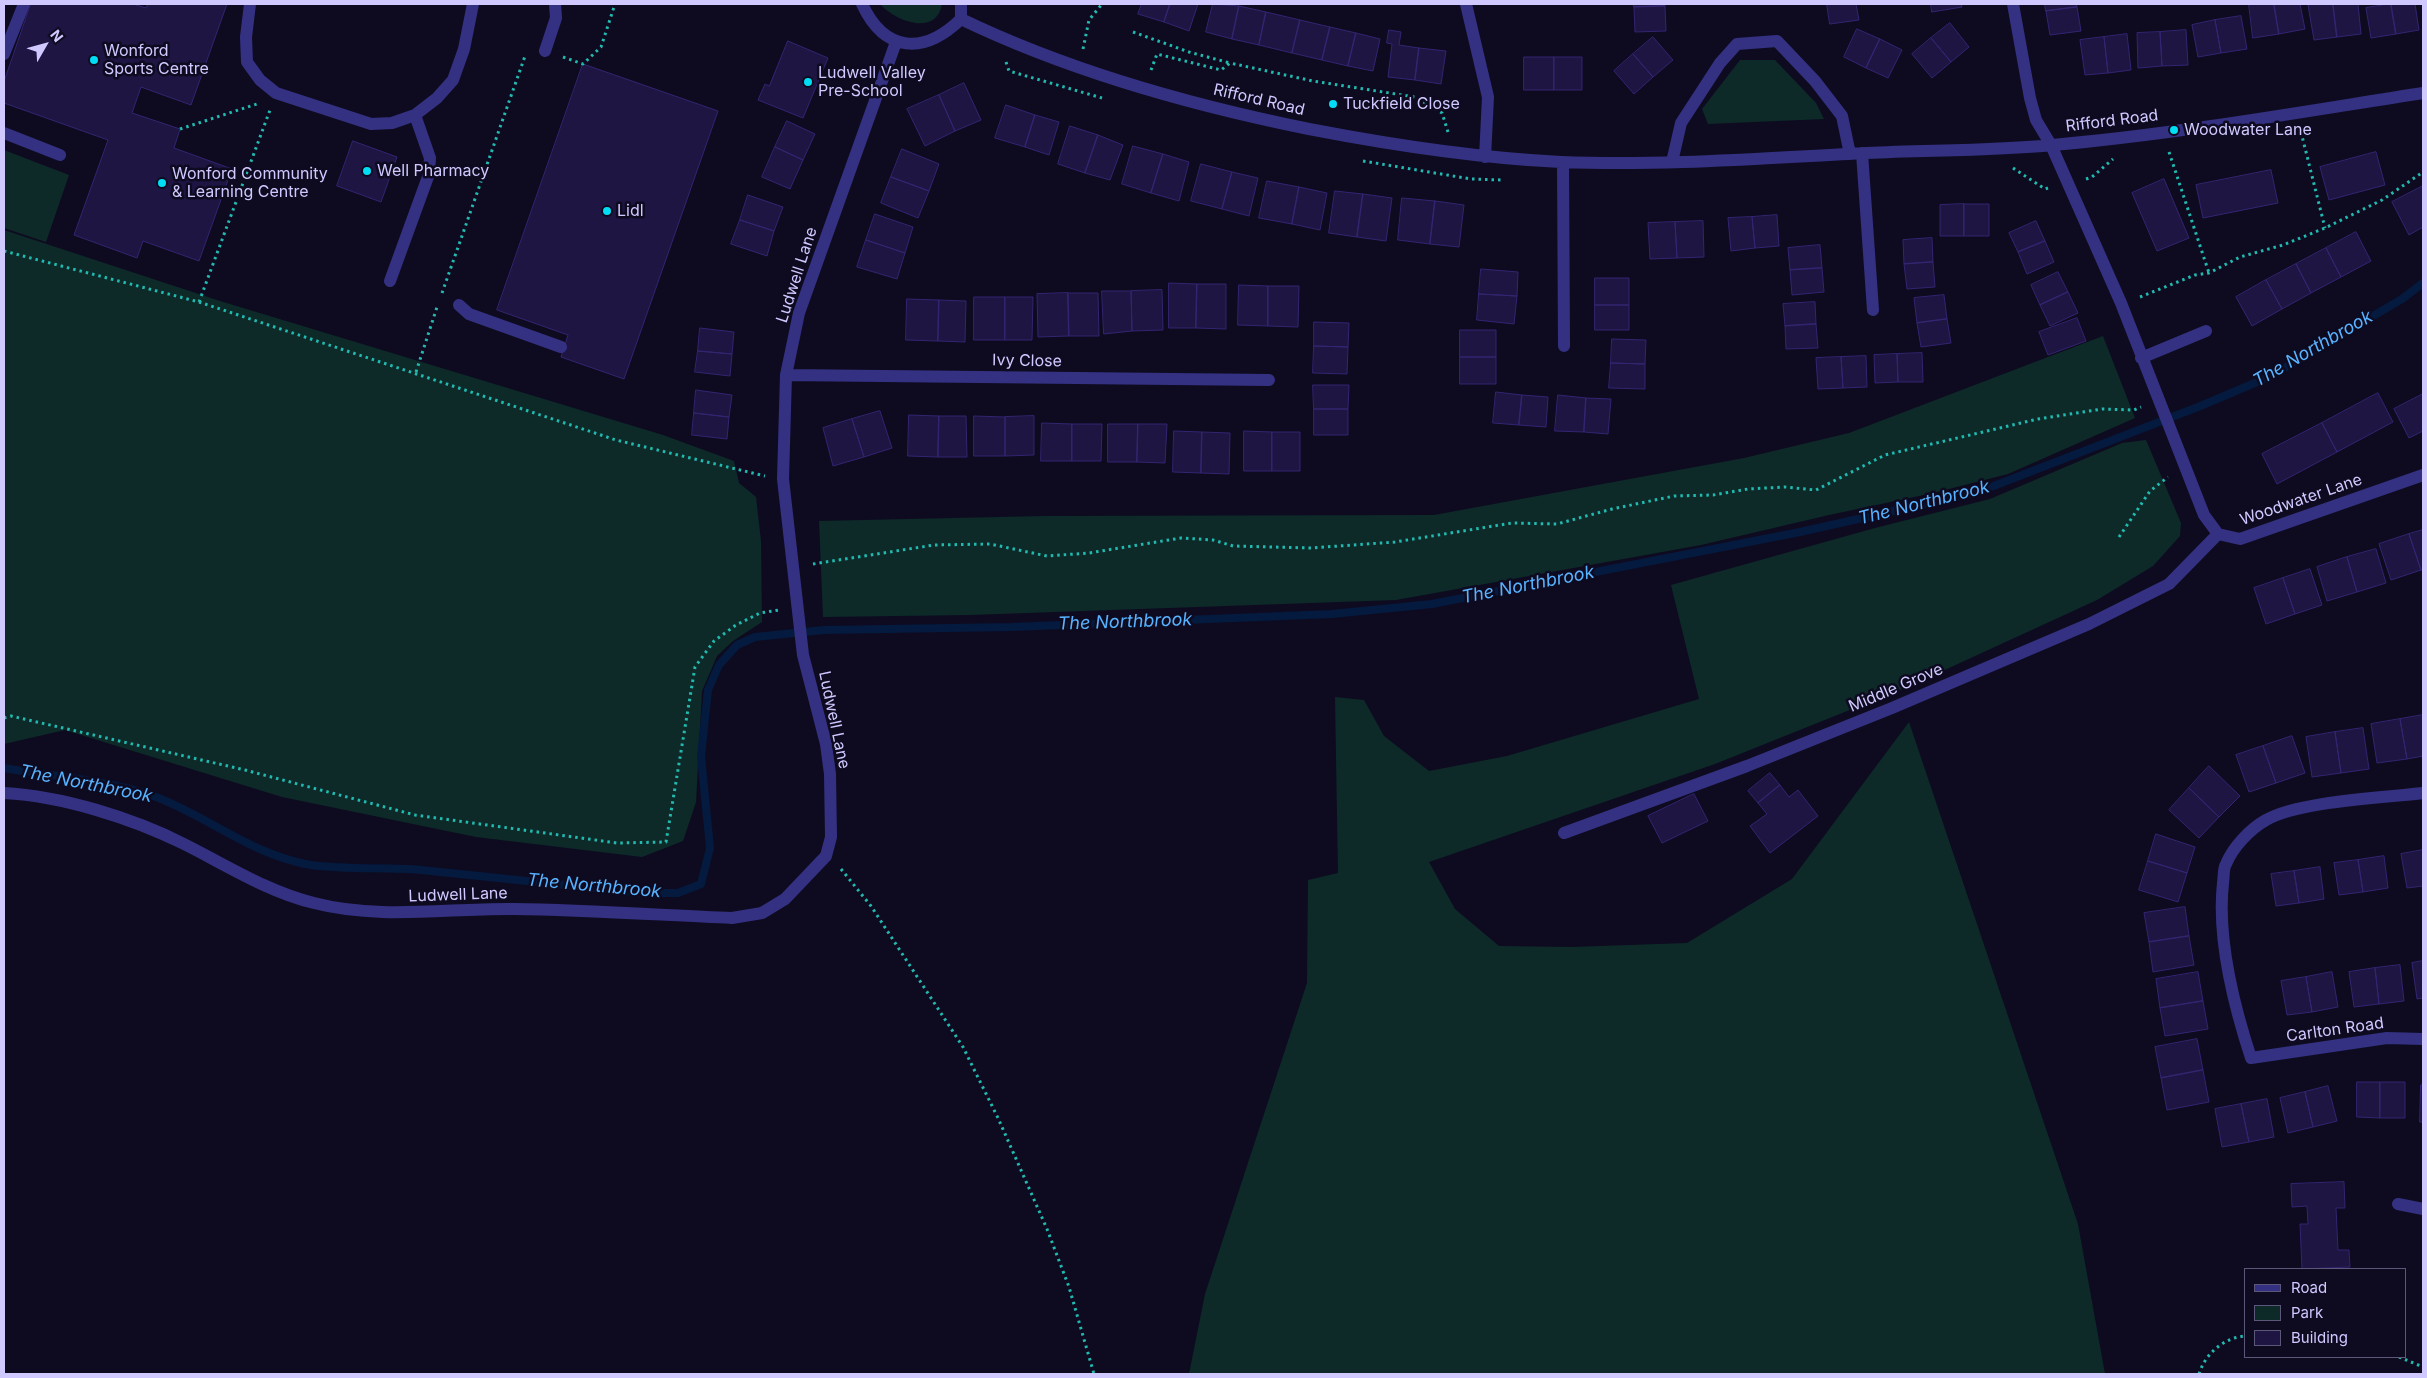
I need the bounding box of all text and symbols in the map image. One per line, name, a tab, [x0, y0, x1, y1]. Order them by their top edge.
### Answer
north arrow	[20, 20, 70, 70]
text: N	[47, 26, 67, 45]
place label: Wonford Sports Centre	[104, 41, 209, 79]
marker: Wonford Sports Centre	[88, 54, 100, 66]
place label: Ludwell Valley Pre-School	[818, 63, 926, 101]
marker: Ludwell Valley Pre-School	[802, 76, 814, 88]
street label: Rifford Road	[1211, 80, 1307, 120]
place label: Tuckfield Close	[1343, 94, 1460, 114]
marker: Tuckfield Close	[1327, 98, 1339, 110]
street label: Rifford Road	[2065, 106, 2159, 136]
place label: Woodwater Lane	[2184, 120, 2312, 140]
marker: Woodwater Lane	[2168, 124, 2180, 136]
place label: Well Pharmacy	[377, 161, 489, 181]
place label: Wonford Community & Learning Centre	[172, 164, 328, 202]
marker: Well Pharmacy	[361, 165, 373, 177]
marker: Wonford Community & Learning Centre	[156, 177, 168, 189]
place label: Lidl	[617, 201, 644, 221]
marker: Lidl	[601, 205, 613, 217]
street label: Ludwell Lane	[772, 225, 822, 325]
water label: The Northbrook	[2249, 306, 2377, 392]
street label: Ivy Close	[992, 351, 1062, 371]
street label: Woodwater Lane	[2237, 470, 2365, 530]
water label: The Northbrook	[1856, 476, 1992, 530]
water label: The Northbrook	[1460, 562, 1596, 608]
water label: The Northbrook	[1057, 609, 1193, 635]
street label: Middle Grove	[1846, 660, 1946, 716]
street label: Ludwell Lane	[814, 669, 854, 771]
water label: The Northbrook	[18, 761, 154, 807]
water label: The Northbrook	[526, 869, 662, 903]
street label: Ludwell Lane	[408, 884, 508, 906]
street label: Carlton Road	[2285, 1014, 2385, 1046]
legend	[2244, 1268, 2407, 1358]
text: Road	[2291, 1278, 2327, 1297]
text: Park	[2291, 1303, 2323, 1322]
text: Building	[2291, 1328, 2348, 1347]

